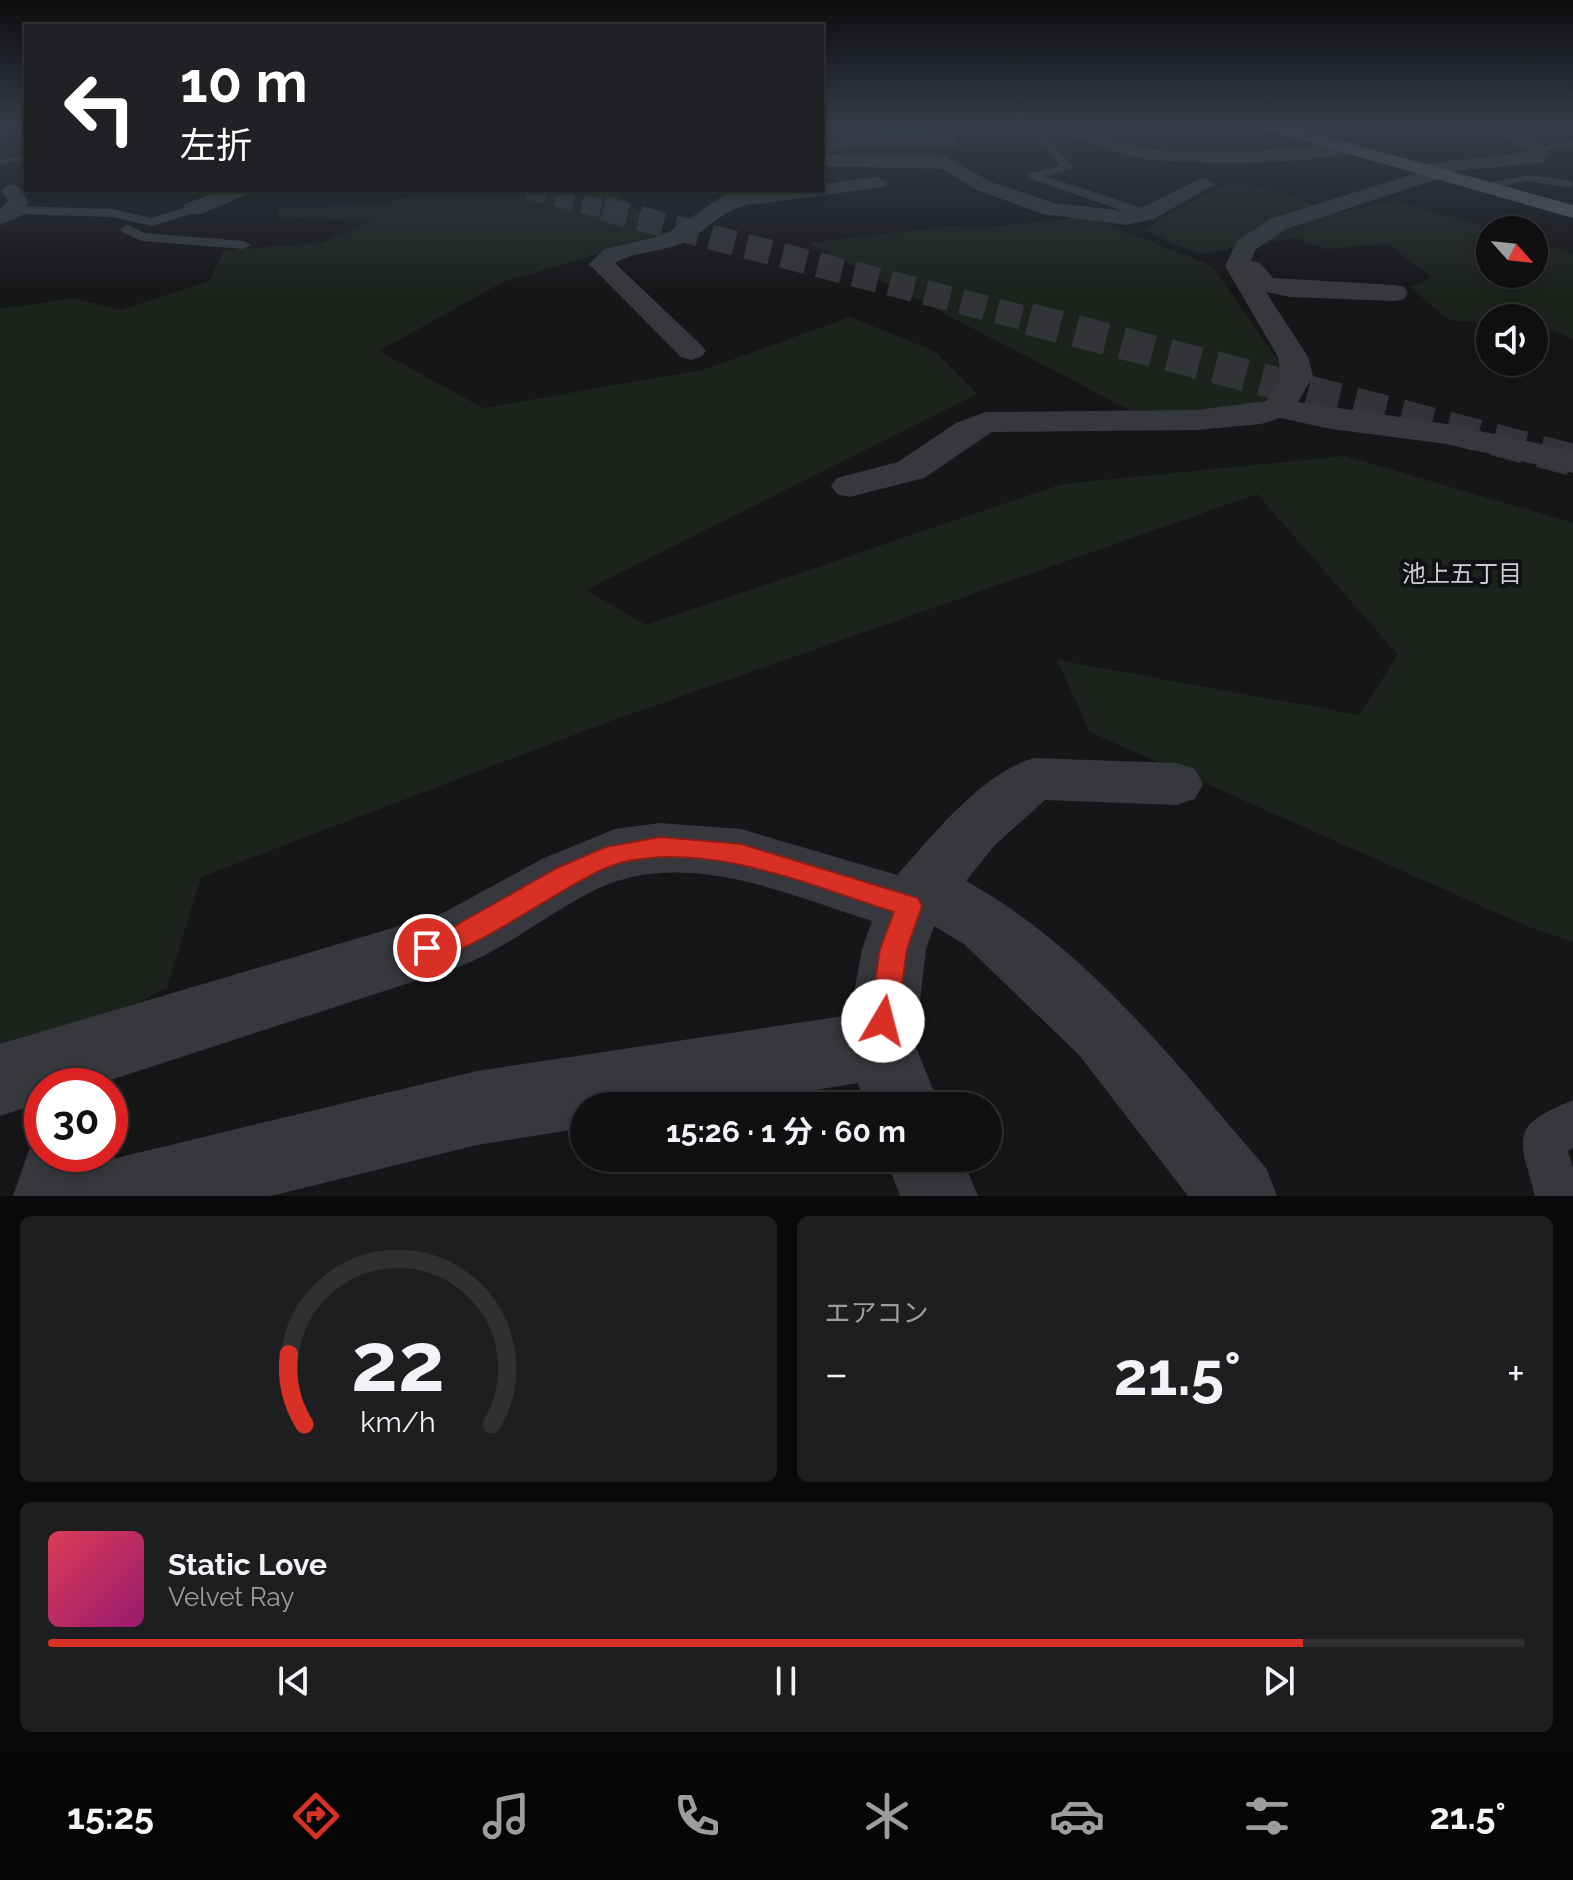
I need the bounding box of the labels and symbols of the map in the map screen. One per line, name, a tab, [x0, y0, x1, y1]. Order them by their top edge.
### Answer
north arrow	[1476, 216, 1548, 288]
district label: 池上五丁目	[1402, 559, 1522, 588]
pin	[393, 914, 461, 982]
position arrow	[841, 979, 925, 1063]
speed limit sign: 30	[24, 1068, 128, 1172]

